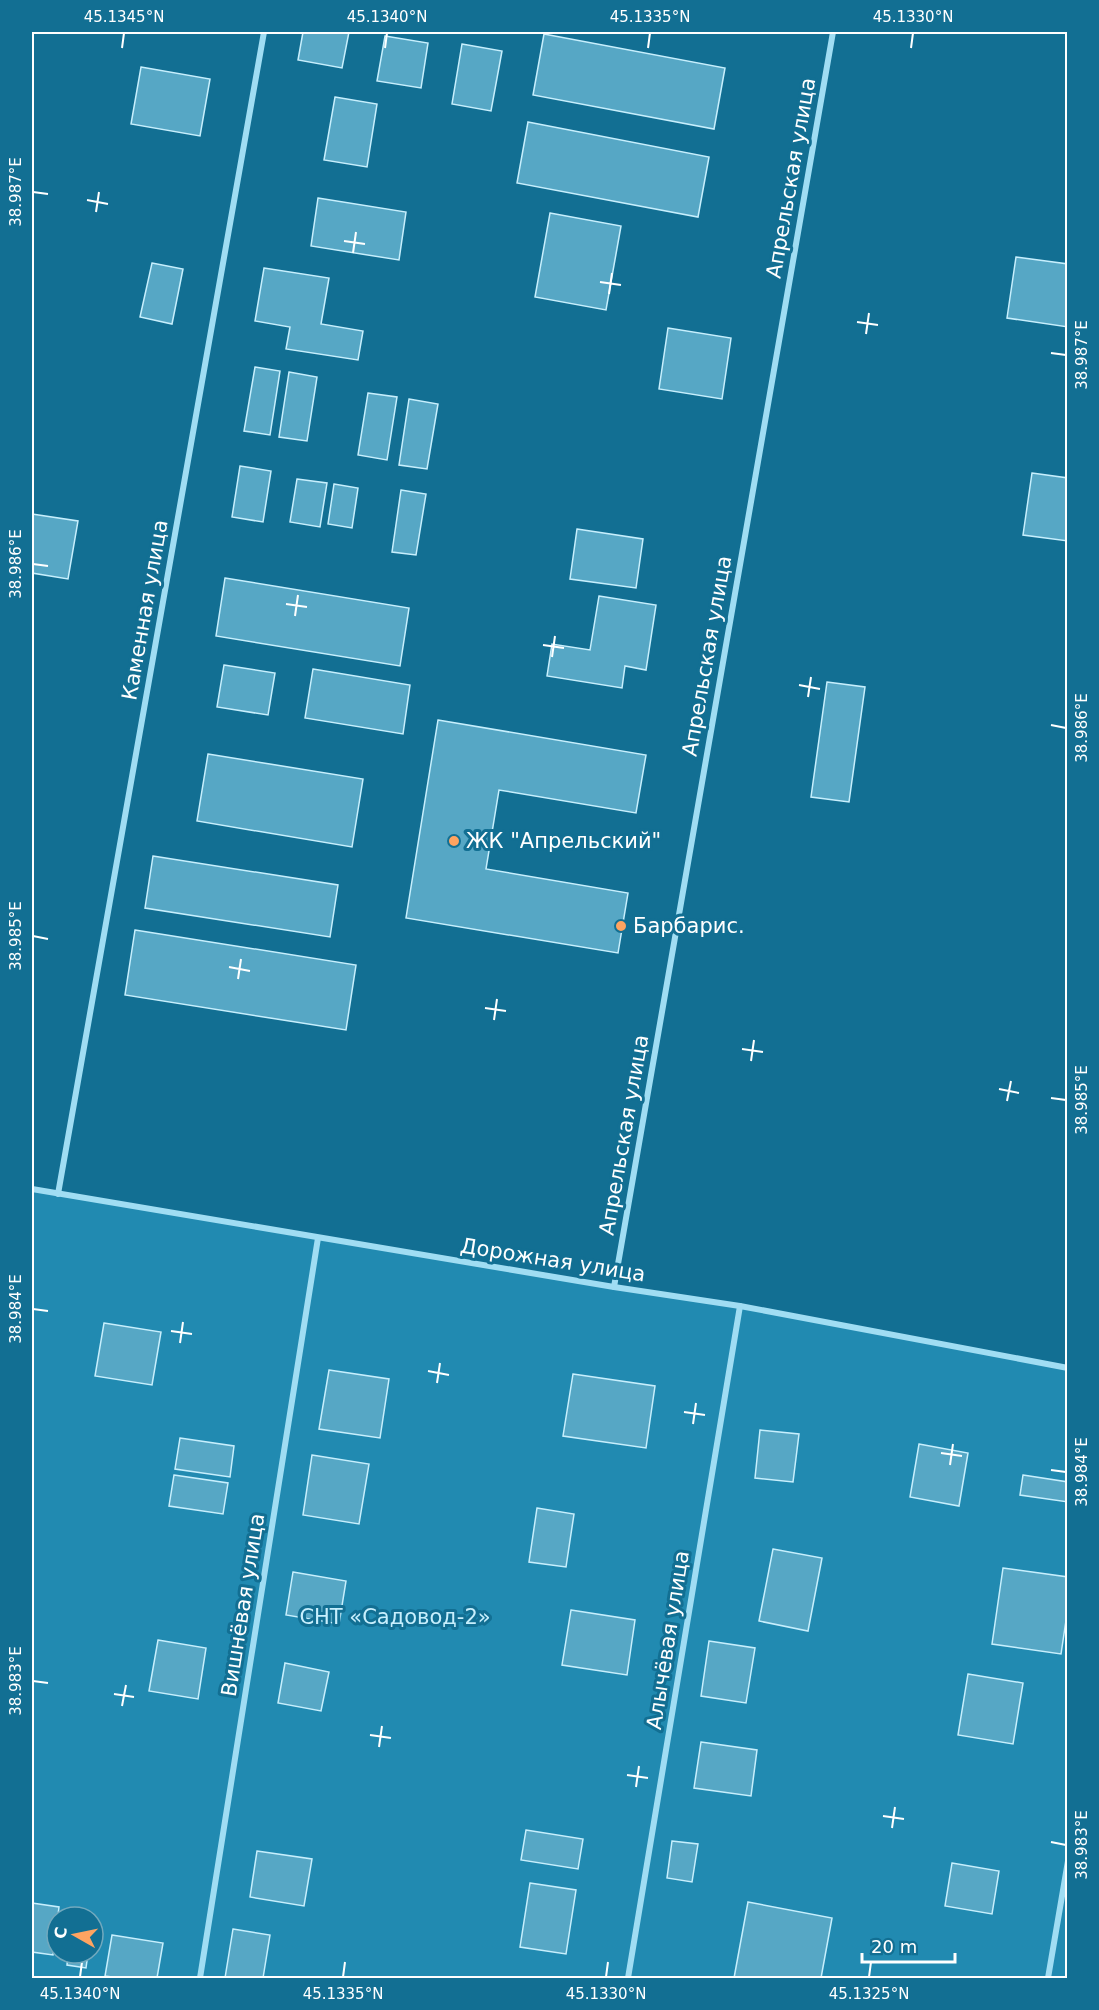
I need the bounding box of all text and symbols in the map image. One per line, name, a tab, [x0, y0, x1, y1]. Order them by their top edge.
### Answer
text: 45.1345°N	[84, 8, 164, 26]
text: 45.1340°N	[347, 8, 427, 26]
text: 45.1335°N	[610, 8, 690, 26]
text: 45.1330°N	[873, 8, 953, 26]
street label: Апрельская улица	[762, 76, 820, 280]
text: 38.987°E	[7, 157, 25, 227]
text: 38.987°E	[1073, 320, 1091, 390]
street label: Каменная улица	[117, 518, 173, 702]
text: 38.986°E	[7, 529, 25, 599]
street label: Апрельская улица	[678, 554, 736, 758]
text: 38.986°E	[1073, 693, 1091, 763]
place label: ЖК "Апрельский"	[466, 829, 661, 853]
marker: ЖК "Апрельский"	[447, 834, 461, 848]
text: 38.985°E	[7, 901, 25, 971]
place label: Барбарис.	[633, 914, 745, 938]
marker: Барбарис.	[614, 919, 628, 933]
street label: Апрельская улица	[595, 1033, 653, 1237]
text: 38.985°E	[1073, 1065, 1091, 1135]
street label: Дорожная улица	[459, 1234, 647, 1286]
text: 38.984°E	[7, 1274, 25, 1344]
text: 38.984°E	[1073, 1437, 1091, 1507]
street label: Вишнёвая улица	[217, 1512, 269, 1698]
street label: Алычёвая улица	[642, 1549, 694, 1731]
park label: СНТ «Садовод-2»	[299, 1605, 491, 1629]
text: 38.983°E	[7, 1646, 25, 1716]
text: 38.983°E	[1073, 1810, 1091, 1880]
north arrow	[45, 1905, 105, 1965]
text: С	[50, 1925, 71, 1940]
scale bar	[862, 1926, 955, 1964]
text: 20 m	[871, 1936, 917, 1957]
text: 45.1340°N	[40, 1985, 120, 2003]
text: 45.1335°N	[303, 1985, 383, 2003]
text: 45.1330°N	[566, 1985, 646, 2003]
text: 45.1325°N	[829, 1985, 909, 2003]

